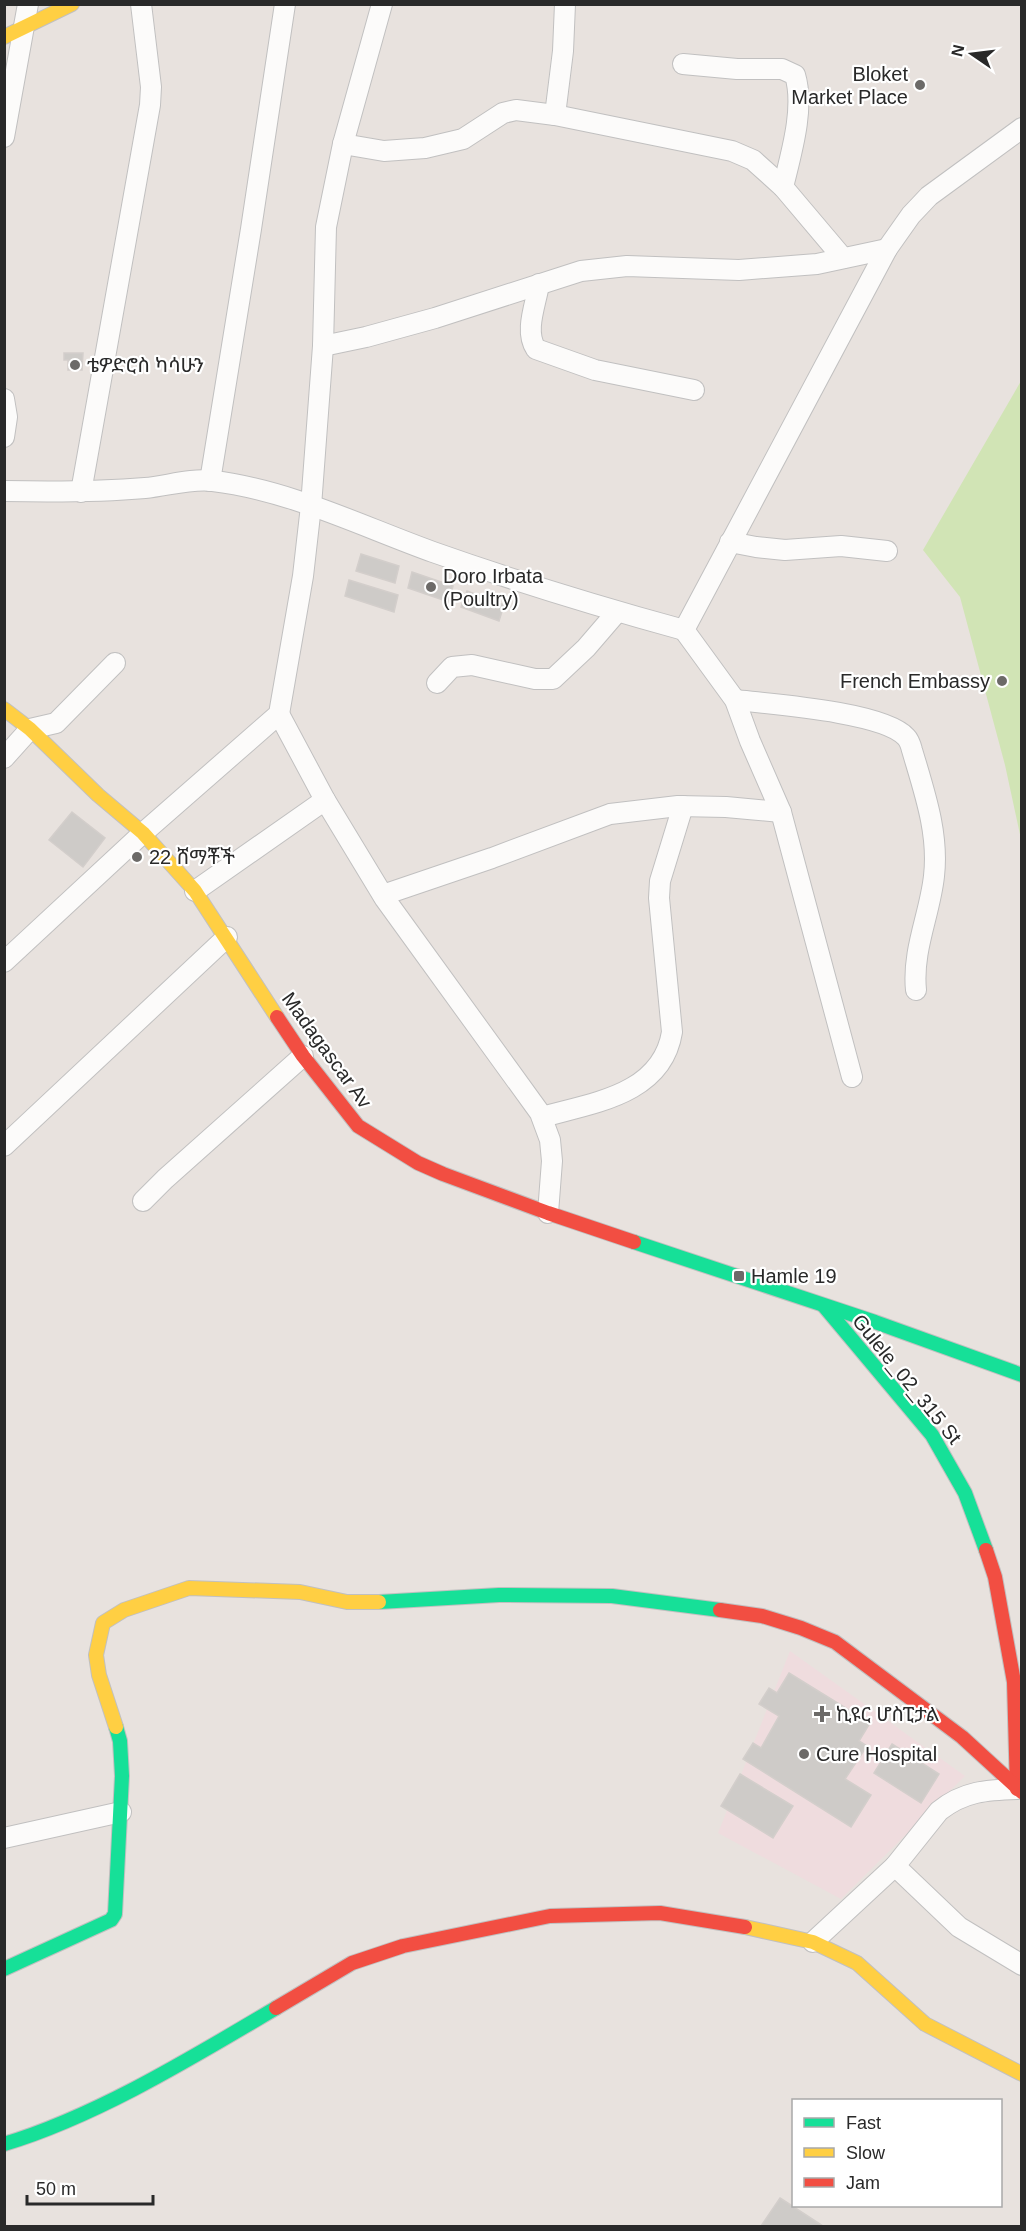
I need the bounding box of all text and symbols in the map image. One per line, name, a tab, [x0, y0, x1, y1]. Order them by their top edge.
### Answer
north arrow	[942, 24, 1002, 84]
text: N	[948, 43, 968, 58]
place label: Bloket Market Place	[791, 63, 908, 108]
marker: Bloket Market Place	[913, 78, 927, 92]
place label: ቴዎድሮስ ካሳሁን	[87, 354, 204, 376]
marker: ቴዎድሮስ ካሳሁን	[68, 358, 82, 372]
place label: Doro Irbata (Poultry)	[443, 565, 544, 610]
marker: Doro Irbata (Poultry)	[424, 580, 438, 594]
place label: French Embassy	[840, 670, 990, 692]
marker: French Embassy	[995, 674, 1009, 688]
place label: 22 ሸማቾች	[149, 846, 235, 868]
marker: 22 ሸማቾች	[130, 850, 144, 864]
street label: Madagascar Av	[278, 988, 376, 1112]
place label: Hamle 19	[751, 1265, 837, 1287]
marker: Hamle 19	[732, 1269, 746, 1283]
street label: Gulele_02_315 St	[847, 1310, 966, 1449]
place label: ኪዩር ሆስፒታል	[836, 1703, 939, 1725]
marker: ኪዩር ሆስፒታል	[813, 1705, 831, 1723]
place label: Cure Hospital	[816, 1743, 937, 1765]
marker: Cure Hospital	[797, 1747, 811, 1761]
legend	[792, 2099, 1002, 2207]
text: Fast	[846, 2113, 881, 2133]
text: Slow	[846, 2143, 886, 2163]
scale bar	[27, 2168, 153, 2206]
text: Jam	[846, 2173, 880, 2193]
text: 50 m	[36, 2179, 76, 2199]

